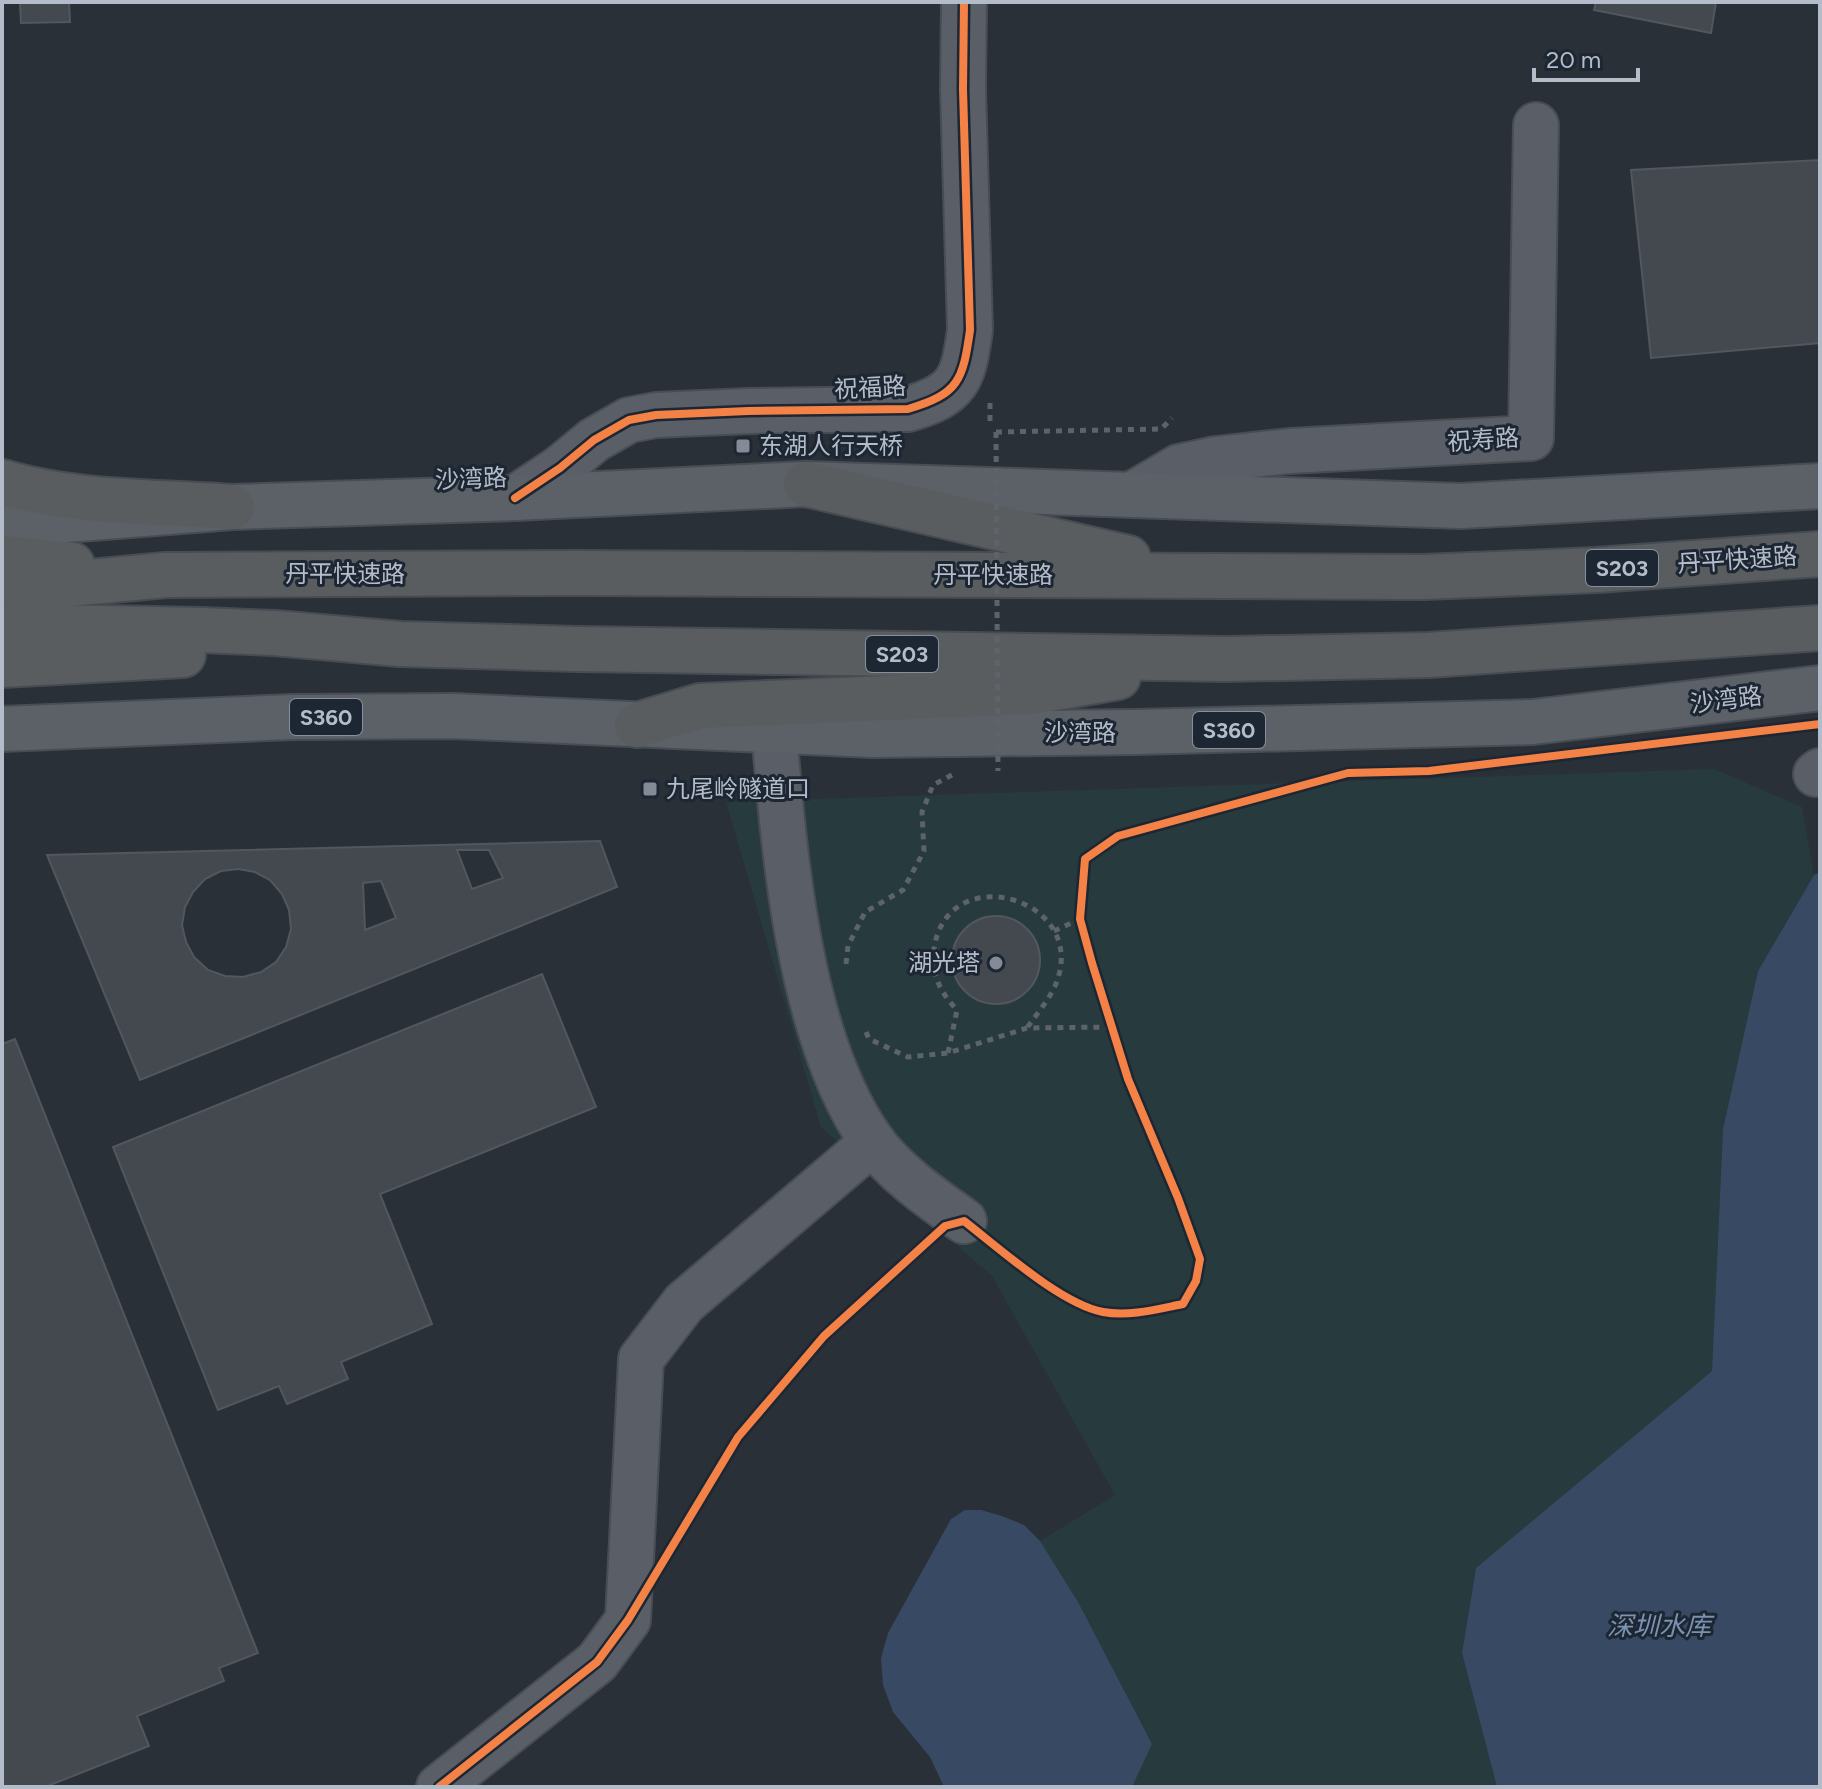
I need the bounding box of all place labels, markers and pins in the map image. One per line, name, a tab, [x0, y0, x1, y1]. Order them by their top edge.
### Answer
place label: 东湖人行天桥	[759, 431, 903, 460]
marker: 东湖人行天桥	[734, 437, 752, 455]
place label: 九尾岭隧道口	[666, 774, 810, 803]
marker: 九尾岭隧道口	[641, 780, 659, 798]
place label: 湖光塔	[908, 948, 980, 977]
marker: 湖光塔	[987, 954, 1005, 972]

